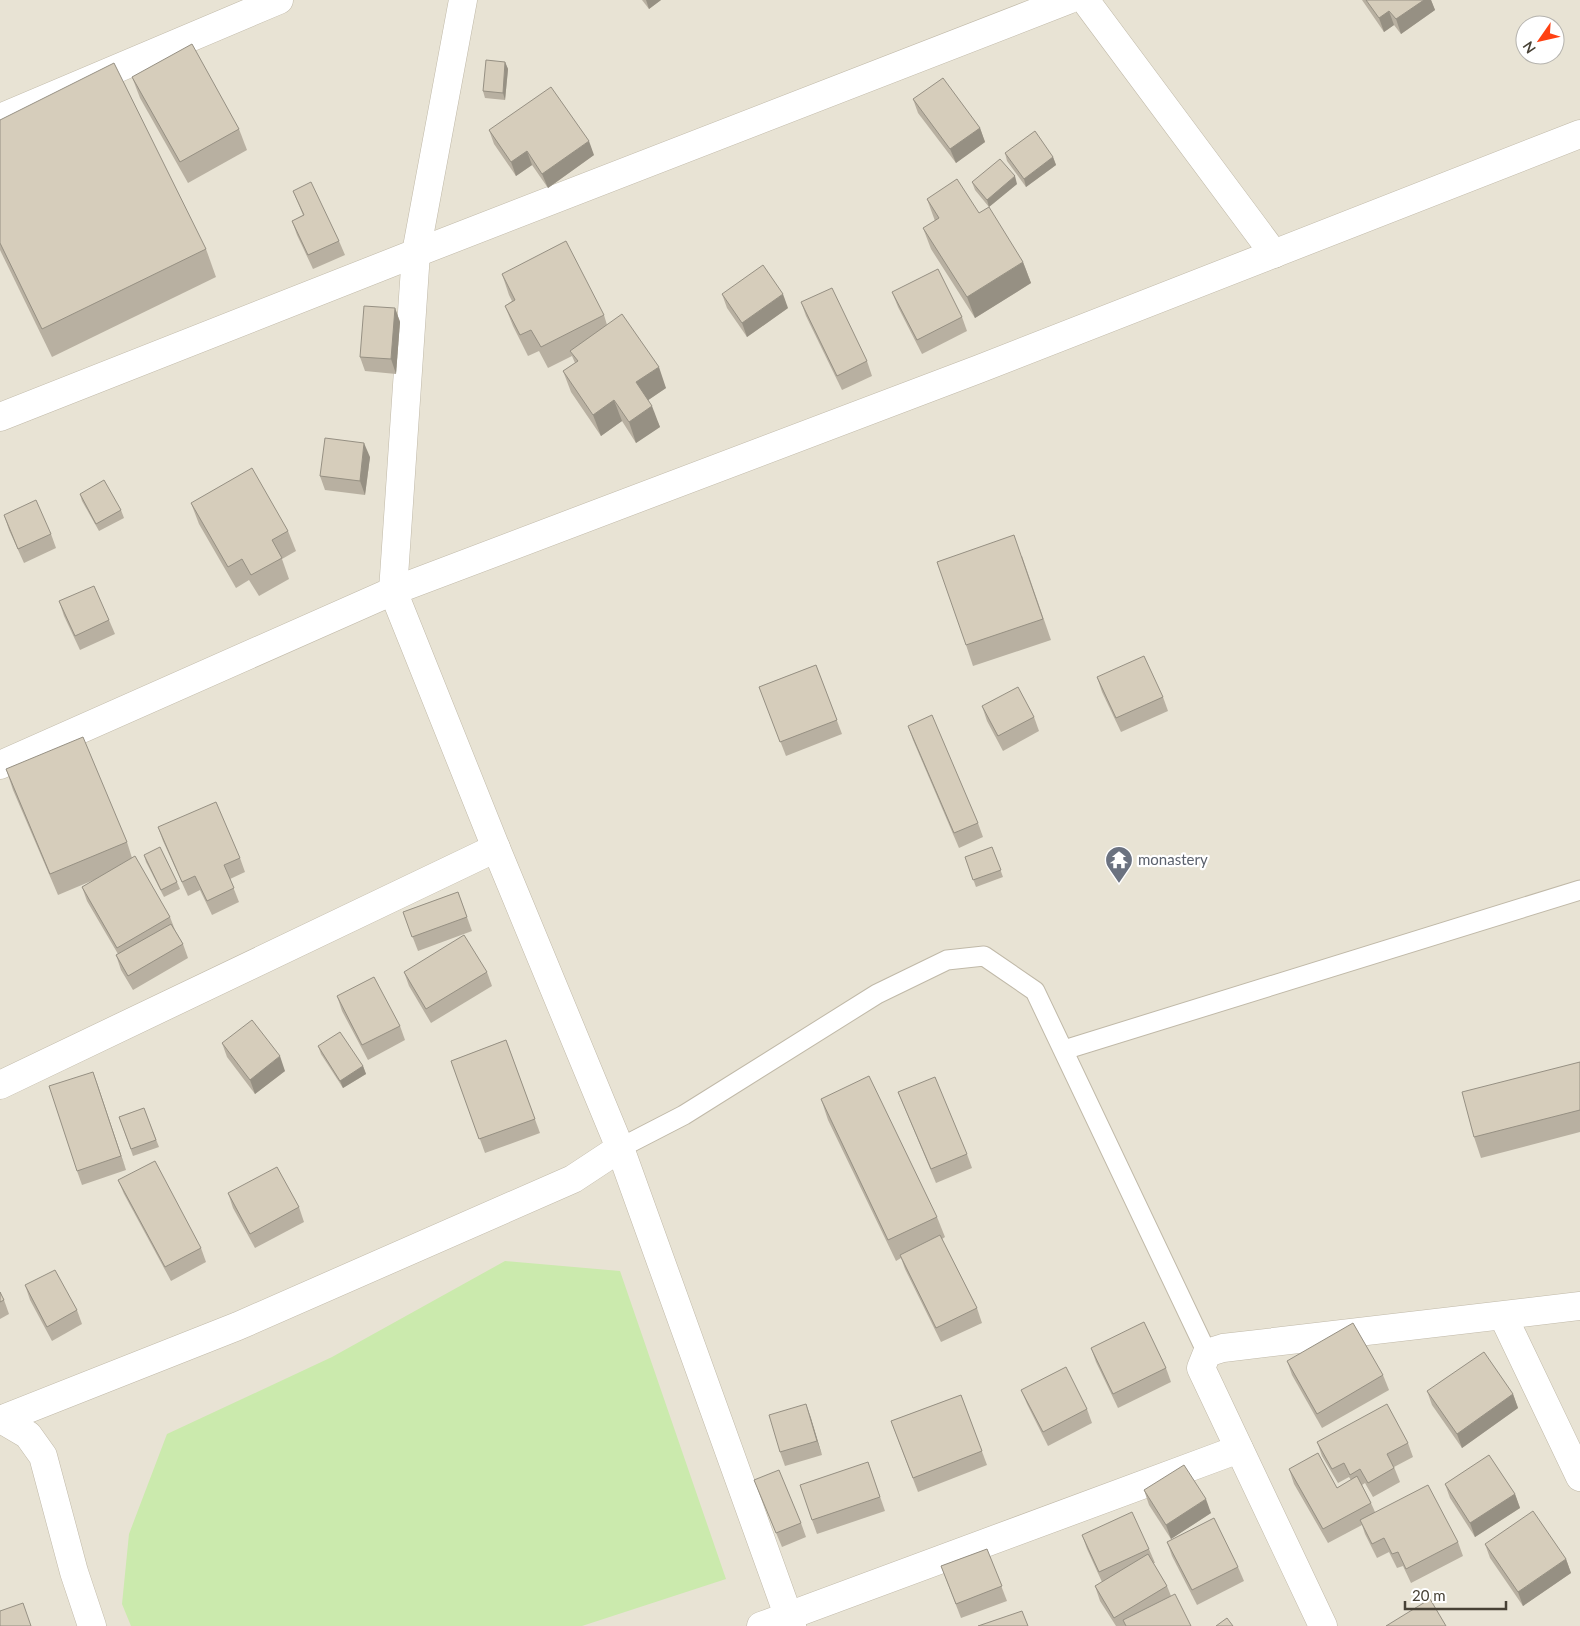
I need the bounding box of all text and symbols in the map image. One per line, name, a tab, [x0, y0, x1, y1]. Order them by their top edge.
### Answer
north arrow	[1515, 15, 1565, 65]
text: N	[1519, 38, 1539, 57]
temple icon: monastery	[1104, 845, 1134, 884]
place label: monastery	[1138, 850, 1208, 868]
scale bar	[1405, 1578, 1506, 1610]
text: 20 m	[1412, 1586, 1446, 1604]

